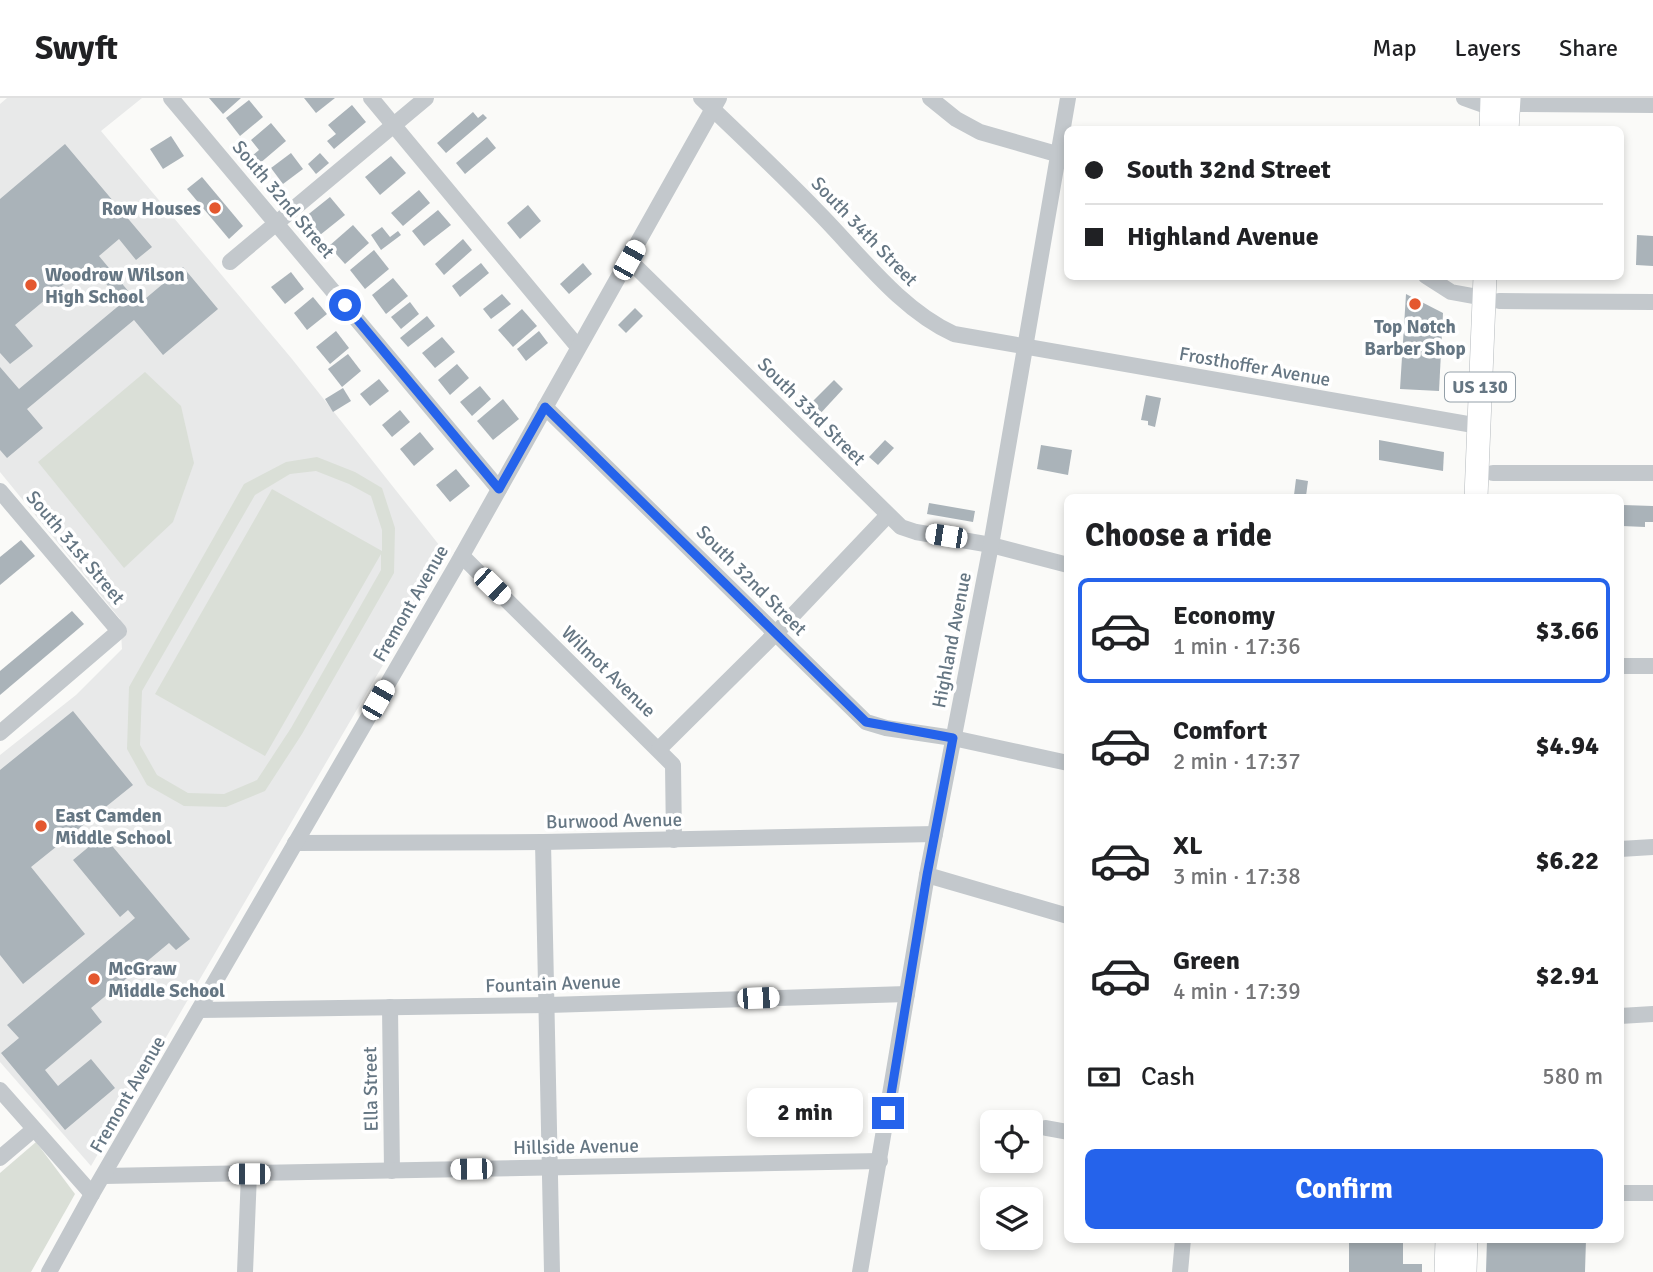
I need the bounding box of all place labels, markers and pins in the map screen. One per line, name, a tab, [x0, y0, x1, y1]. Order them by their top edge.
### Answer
place label: Row Houses	[102, 197, 201, 221]
marker: Row Houses	[207, 200, 223, 216]
place label: Woodrow Wilson High School	[45, 263, 185, 309]
marker: Woodrow Wilson High School	[23, 277, 39, 293]
marker: Top Notch Barber Shop	[1407, 296, 1423, 312]
place label: Top Notch Barber Shop	[1364, 315, 1466, 361]
place label: East Camden Middle School	[55, 804, 172, 850]
marker: East Camden Middle School	[33, 818, 49, 834]
place label: McGraw Middle School	[108, 957, 225, 1003]
marker: McGraw Middle School	[86, 971, 102, 987]

